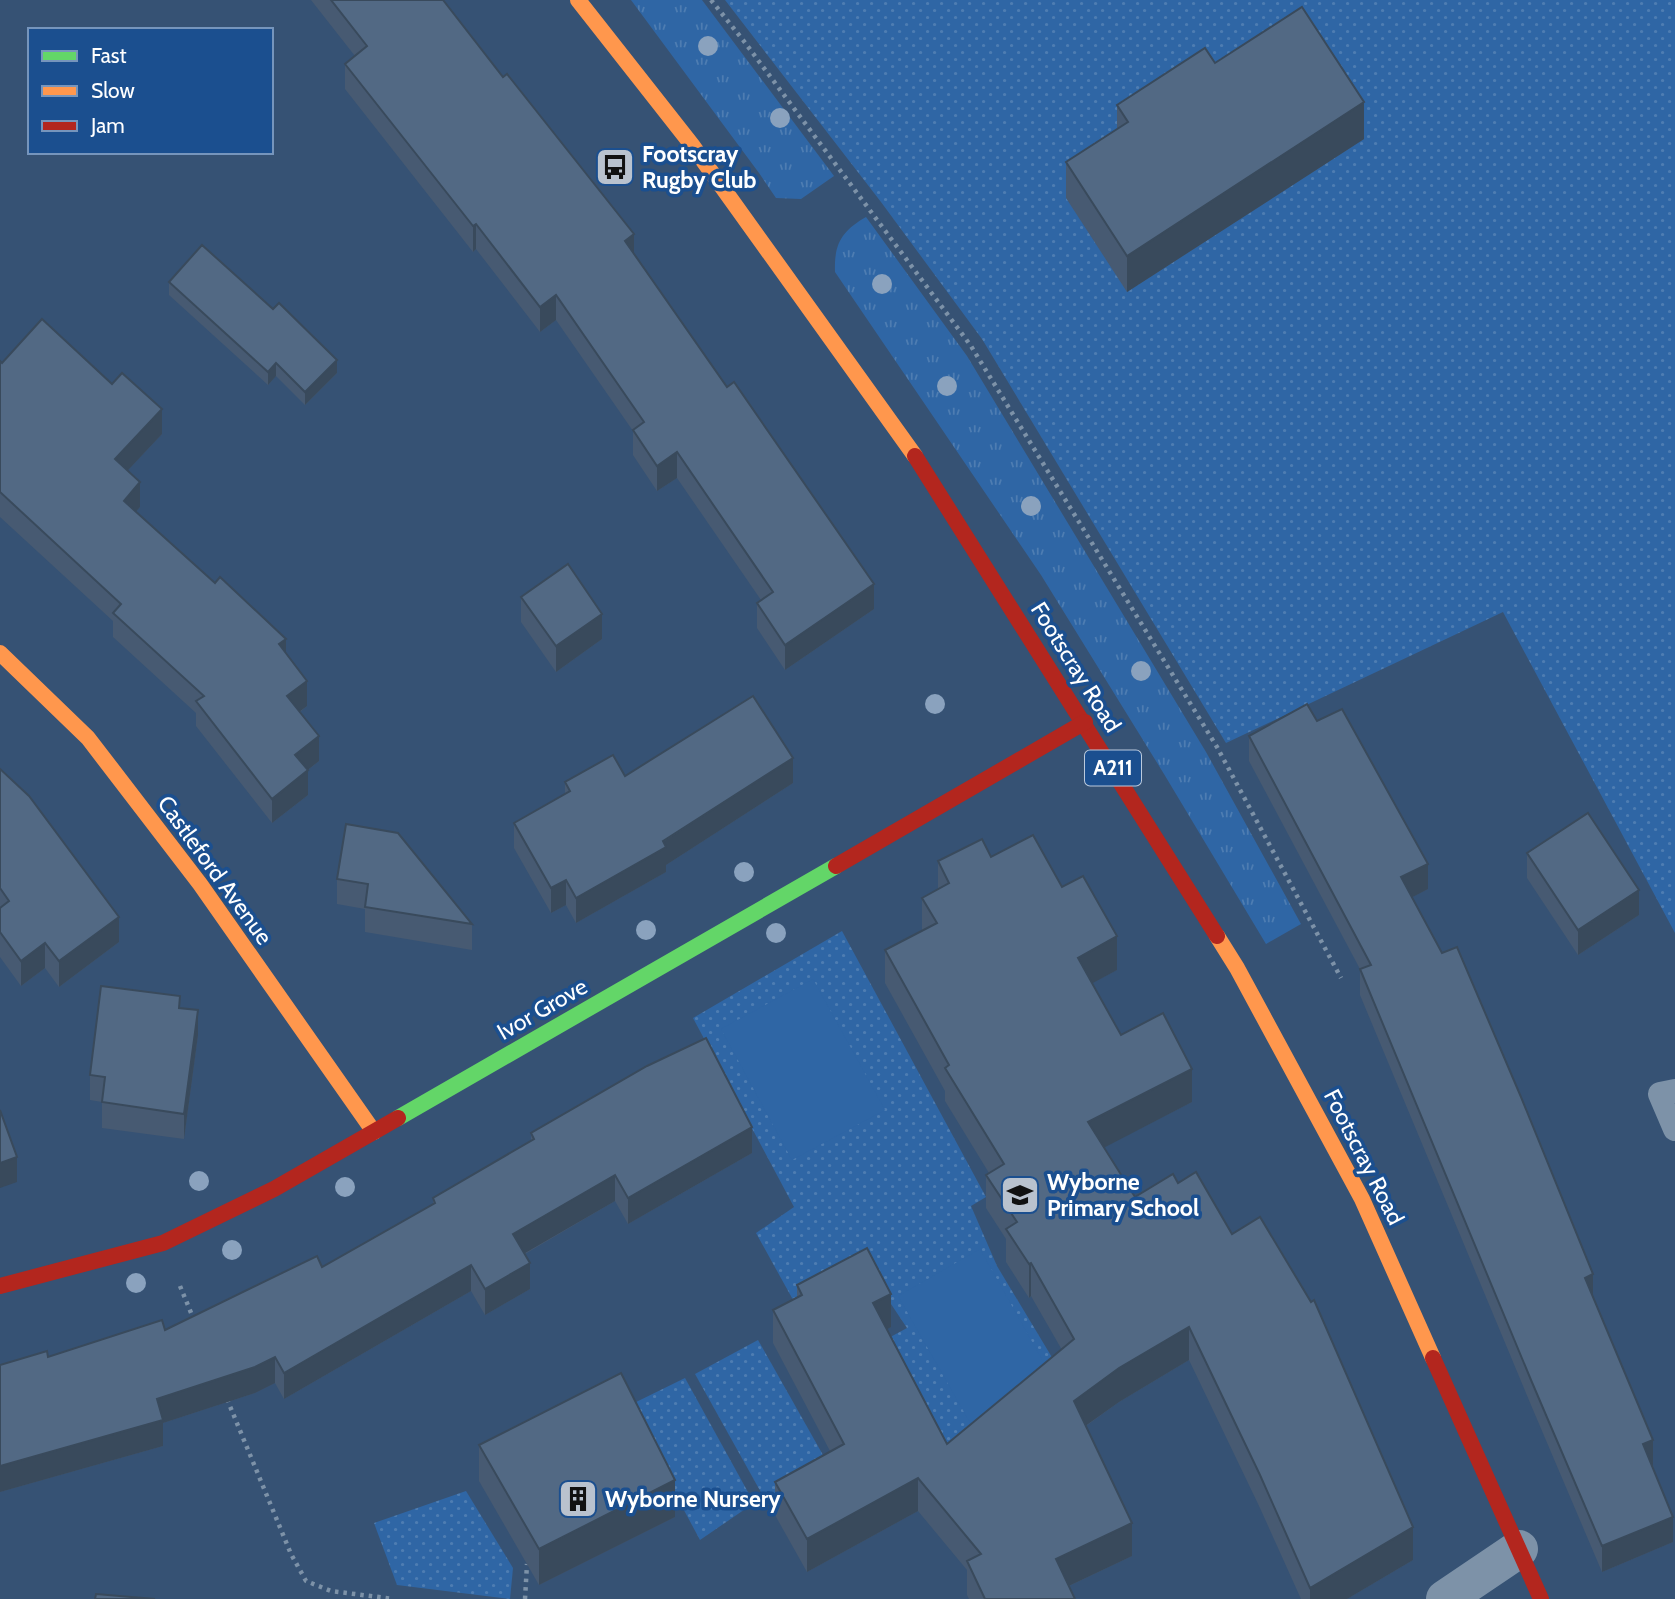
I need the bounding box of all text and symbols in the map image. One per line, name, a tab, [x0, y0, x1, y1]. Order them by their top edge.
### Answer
legend	[28, 28, 273, 154]
text: Fast	[91, 43, 127, 68]
text: Slow	[91, 78, 135, 103]
text: Jam	[90, 113, 125, 138]
place label: Footscray Rugby Club	[642, 140, 757, 194]
bus stop icon: Footscray Rugby Club	[594, 146, 636, 188]
street label: Footscray Road	[1025, 597, 1127, 737]
road number: A211	[1085, 750, 1141, 786]
street label: Castleford Avenue	[152, 790, 279, 950]
street label: Ivor Grove	[492, 972, 592, 1046]
street label: Footscray Road	[1318, 1085, 1410, 1229]
place label: Wyborne Primary School	[1047, 1168, 1199, 1222]
school or university icon: Wyborne Primary School	[999, 1174, 1041, 1216]
building icon: Wyborne Nursery	[557, 1478, 599, 1520]
place label: Wyborne Nursery	[605, 1485, 781, 1513]

